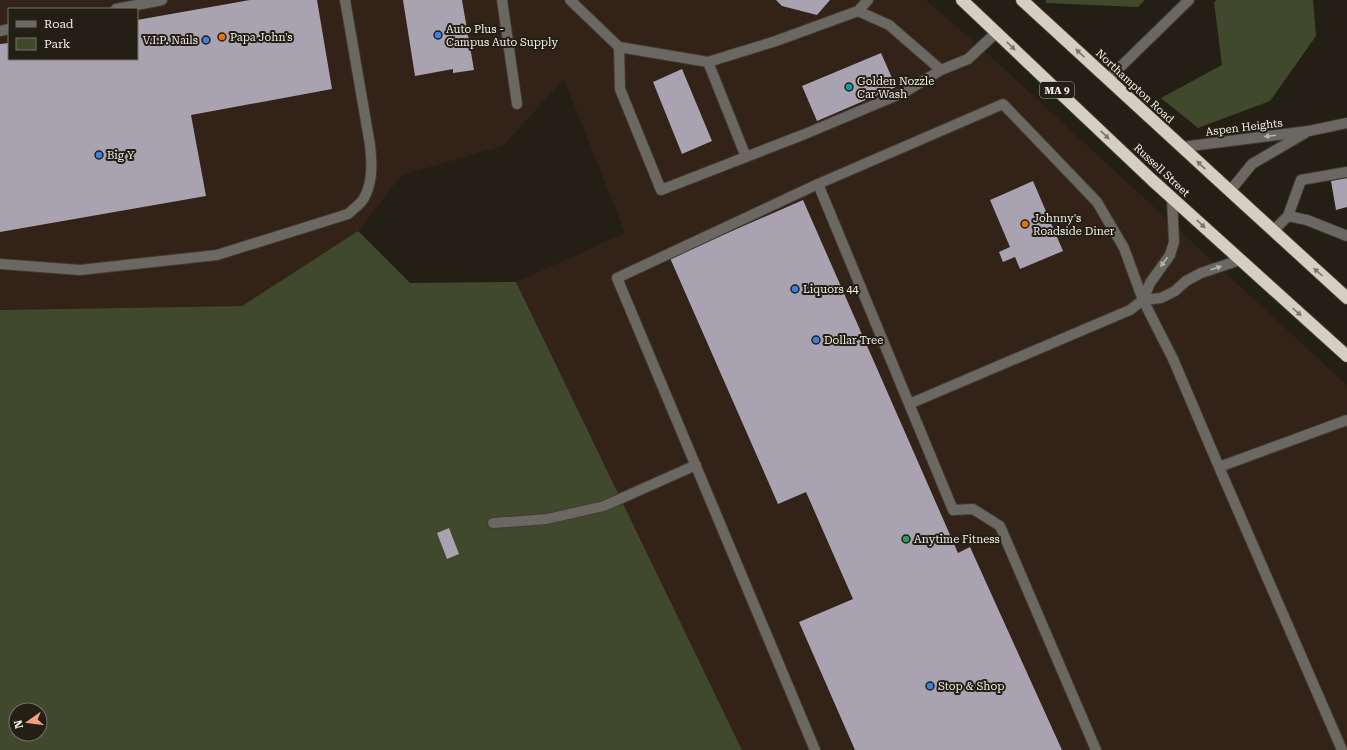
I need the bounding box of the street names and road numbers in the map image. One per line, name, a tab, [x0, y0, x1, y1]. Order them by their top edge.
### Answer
street label: Northampton Road	[1093, 47, 1176, 126]
road number: MA 9	[1040, 82, 1074, 98]
street label: Aspen Heights	[1205, 116, 1283, 139]
street label: Russell Street	[1131, 141, 1192, 200]

